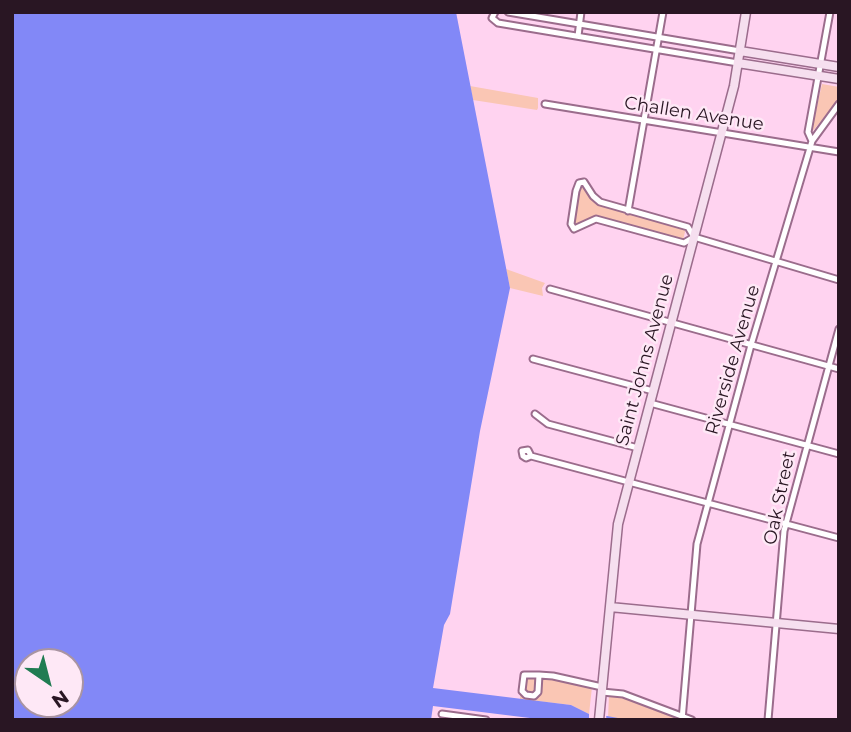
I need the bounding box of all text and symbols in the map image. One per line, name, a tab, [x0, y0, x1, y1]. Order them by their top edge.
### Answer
street label: Challen Avenue	[623, 92, 765, 136]
street label: Saint Johns Avenue	[612, 272, 678, 448]
street label: Riverside Avenue	[701, 283, 765, 437]
street label: Oak Street	[759, 449, 801, 547]
north arrow	[14, 648, 84, 718]
text: N	[47, 685, 73, 713]

